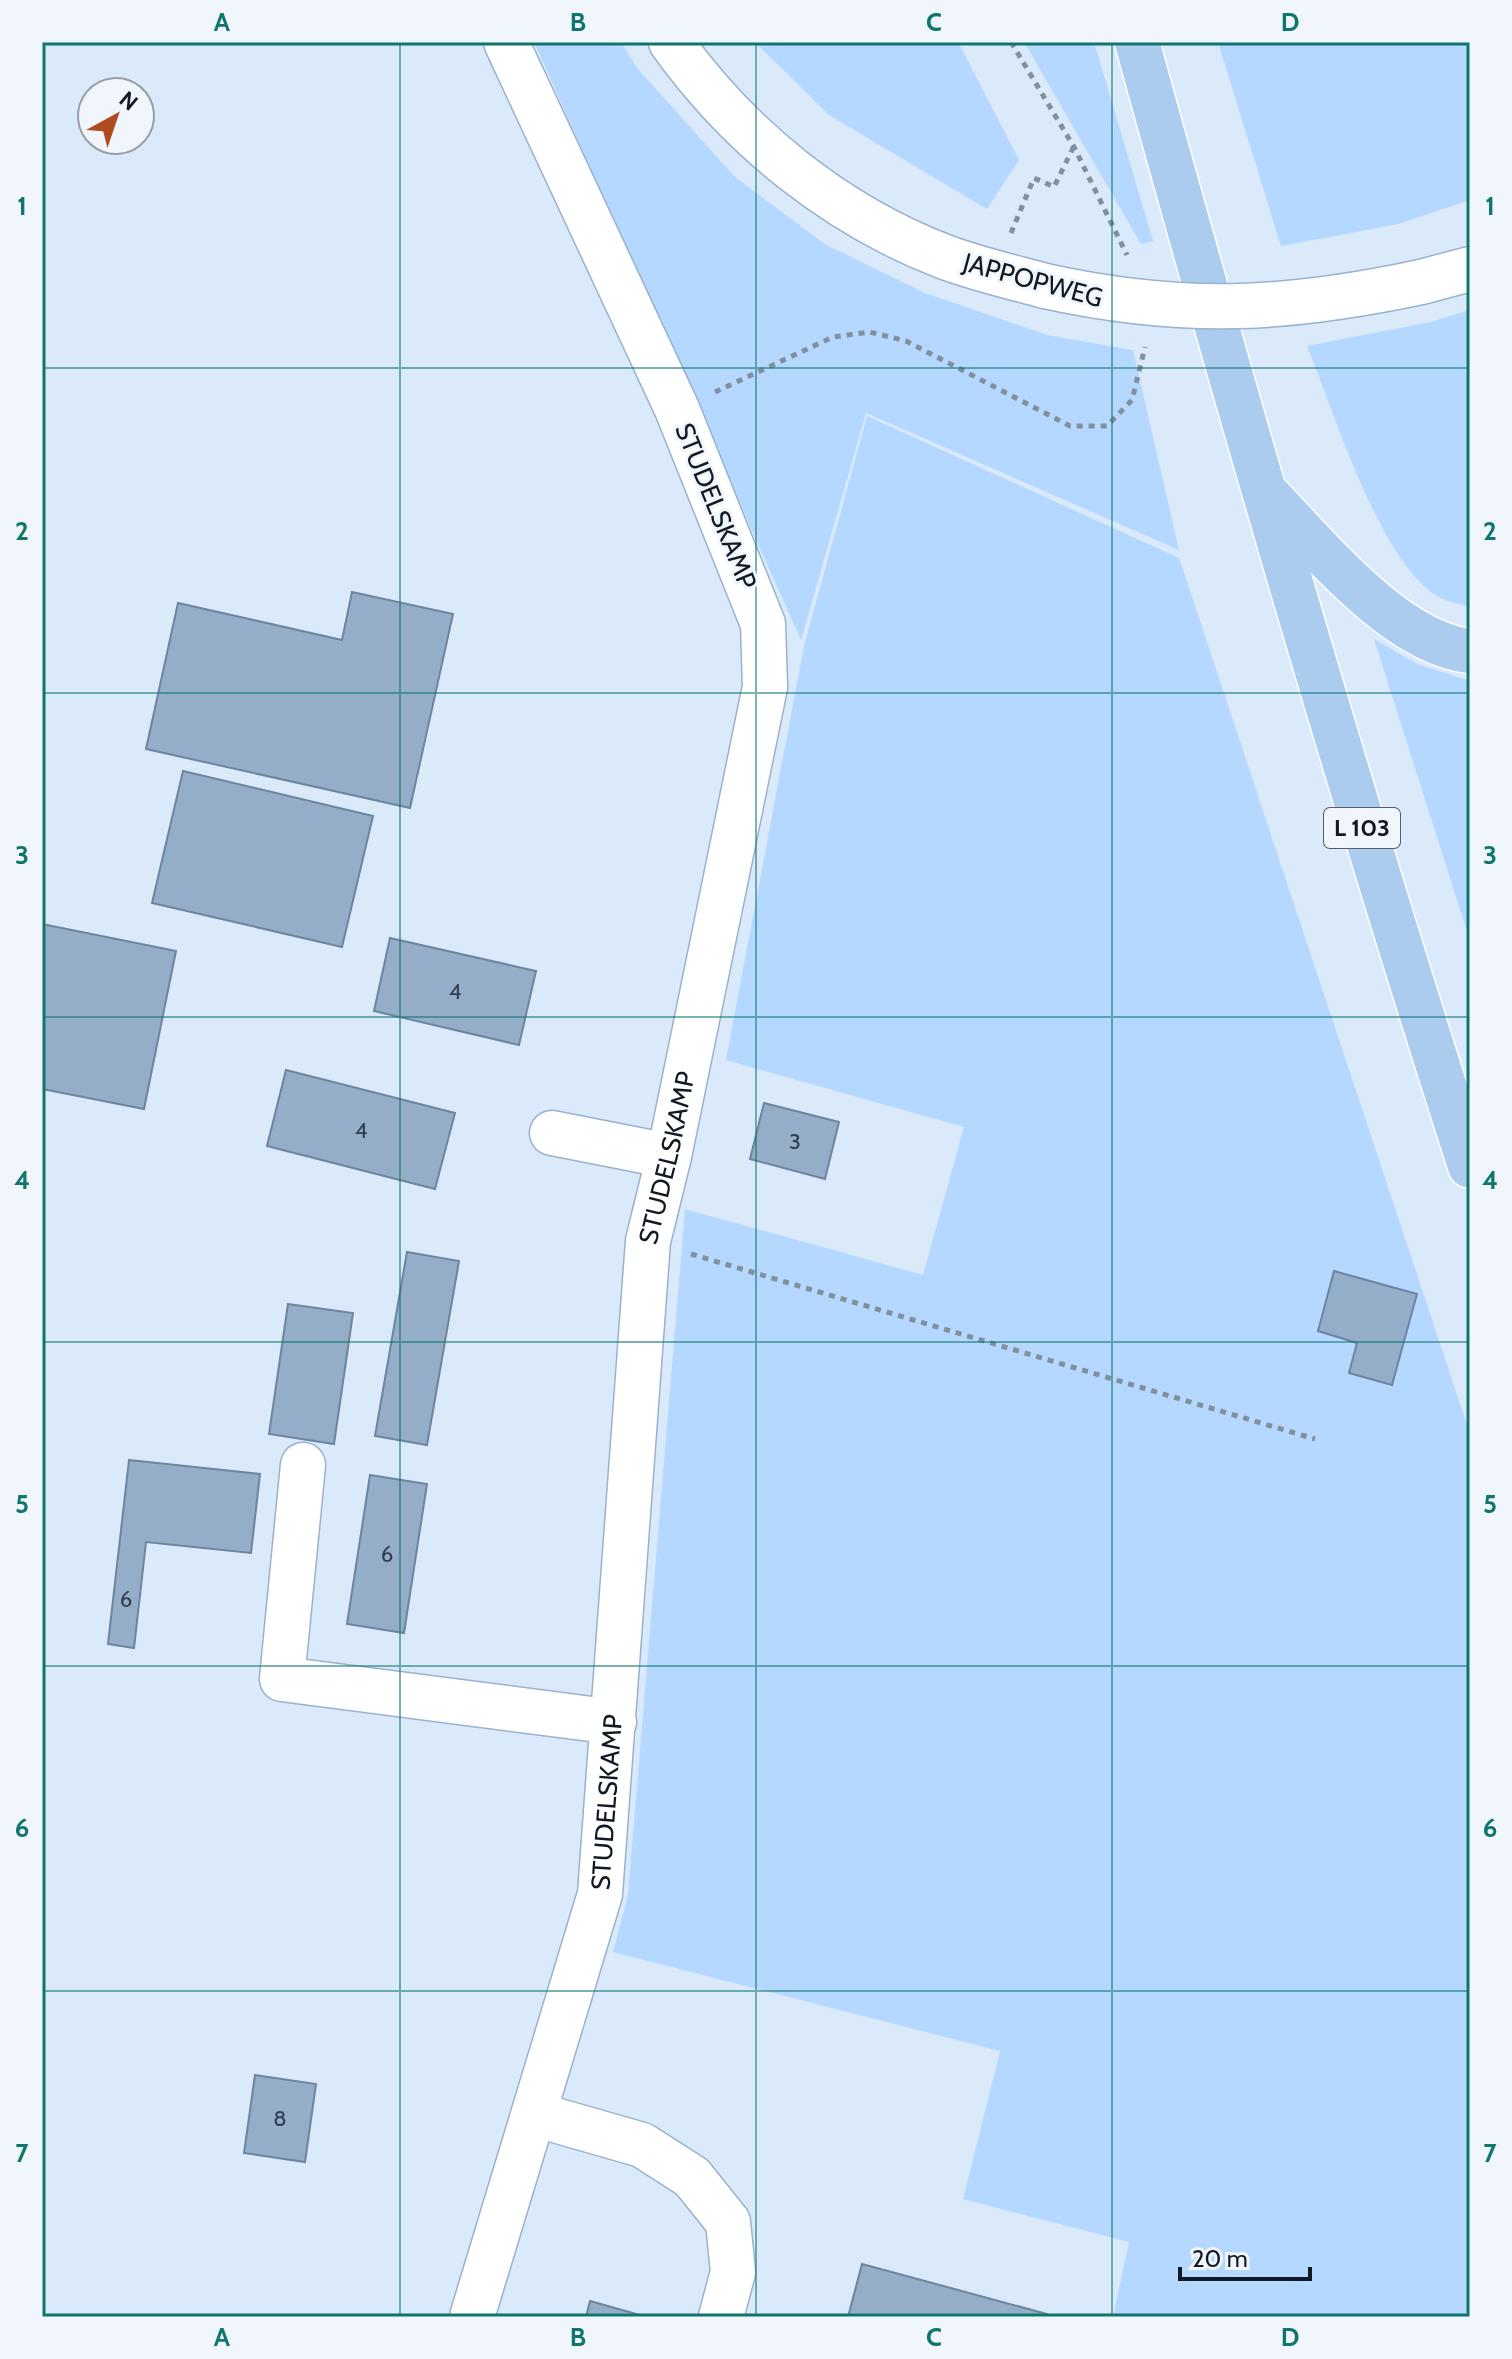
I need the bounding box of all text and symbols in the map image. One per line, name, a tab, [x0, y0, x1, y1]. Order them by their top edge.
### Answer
text: A	[214, 6, 231, 38]
text: B	[570, 6, 586, 38]
text: C	[926, 6, 942, 38]
text: D	[1281, 6, 1299, 38]
north arrow	[76, 76, 156, 156]
text: N	[114, 86, 143, 116]
text: 1	[17, 190, 27, 222]
text: 1	[1485, 190, 1495, 222]
street label: JAPPOPWEG	[959, 246, 1106, 314]
street label: STUDELSKAMP	[668, 418, 764, 594]
text: 2	[15, 515, 29, 547]
text: 2	[1483, 515, 1497, 547]
road number: L 103	[1324, 808, 1400, 848]
text: 3	[15, 839, 29, 871]
text: 3	[1483, 839, 1497, 871]
house number: 4	[449, 978, 462, 1005]
street label: STUDELSKAMP	[632, 1069, 702, 1247]
house number: 4	[355, 1117, 368, 1144]
house number: 3	[789, 1128, 801, 1155]
text: 4	[14, 1164, 30, 1196]
text: 4	[1482, 1164, 1498, 1196]
text: 5	[15, 1488, 29, 1520]
text: 5	[1483, 1488, 1497, 1520]
house number: 6	[381, 1541, 393, 1568]
house number: 6	[120, 1586, 132, 1613]
street label: STUDELSKAMP	[584, 1713, 629, 1891]
text: 6	[15, 1812, 29, 1844]
text: 6	[1483, 1812, 1497, 1844]
house number: 8	[273, 2105, 287, 2132]
text: 7	[15, 2137, 29, 2169]
text: 7	[1483, 2137, 1497, 2169]
scale bar	[1180, 2231, 1310, 2281]
text: 20 m	[1192, 2244, 1248, 2273]
text: A	[214, 2321, 231, 2353]
text: B	[570, 2321, 586, 2353]
text: C	[926, 2321, 942, 2353]
text: D	[1281, 2321, 1299, 2353]

